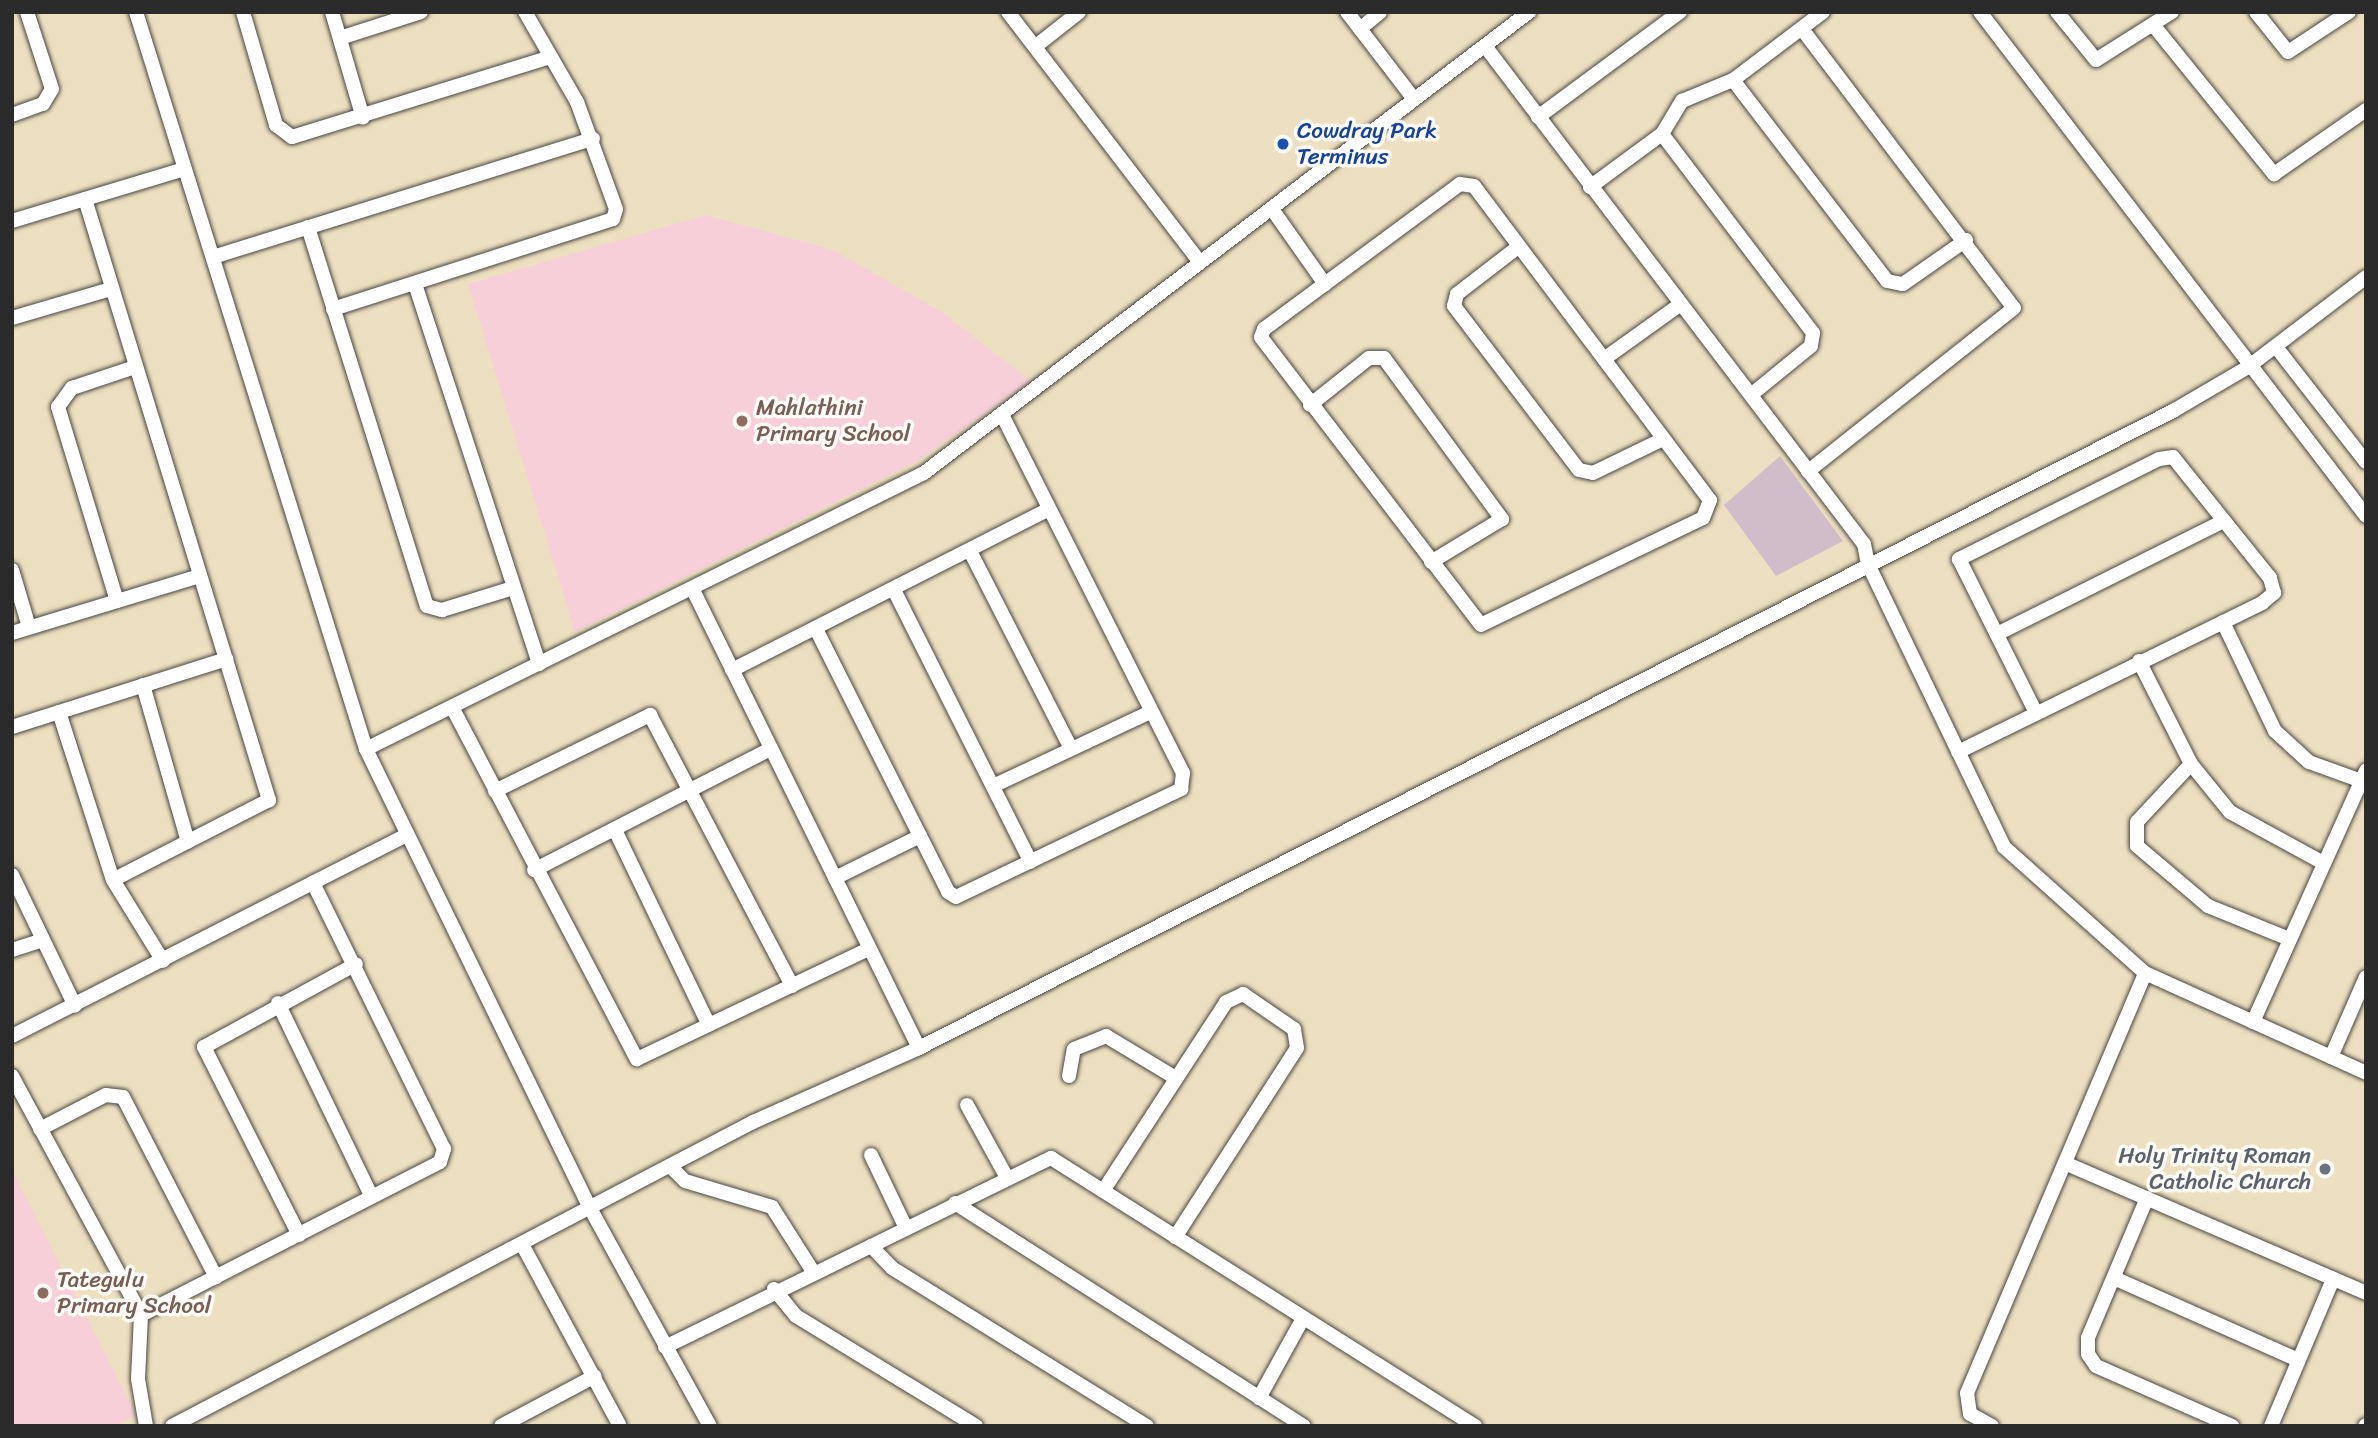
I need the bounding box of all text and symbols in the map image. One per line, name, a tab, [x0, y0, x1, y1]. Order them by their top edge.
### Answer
place label: Cowdray Park Terminus	[1297, 117, 1437, 171]
marker: Cowdray Park Terminus	[1275, 136, 1291, 152]
place label: Mahlathini Primary School	[756, 394, 910, 448]
marker: Mahlathini Primary School	[734, 413, 750, 429]
place label: Holy Trinity Roman Catholic Church	[2119, 1142, 2311, 1196]
marker: Holy Trinity Roman Catholic Church	[2317, 1161, 2333, 1177]
place label: Tategulu Primary School	[57, 1266, 211, 1320]
marker: Tategulu Primary School	[35, 1285, 51, 1301]

